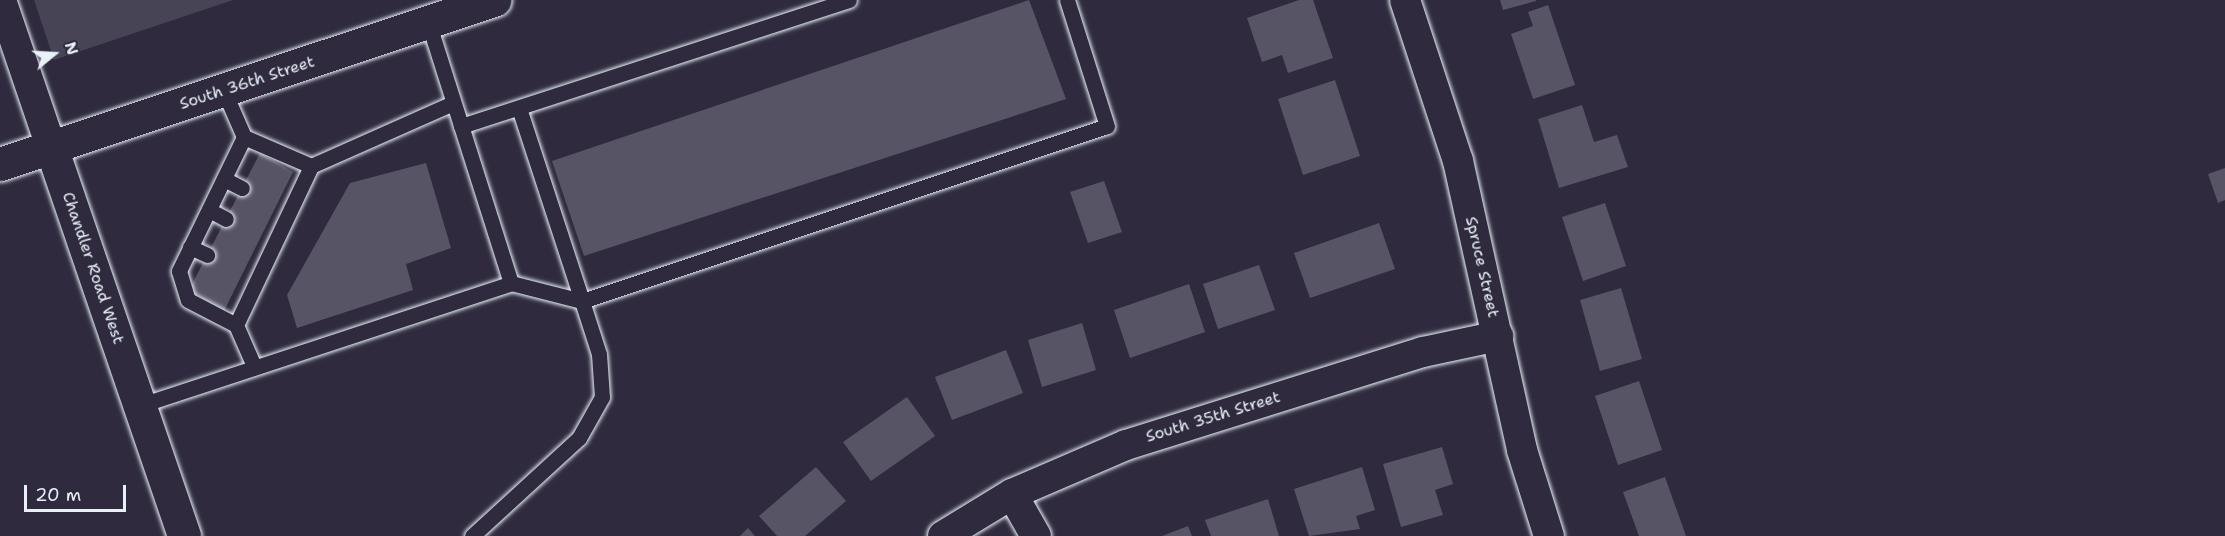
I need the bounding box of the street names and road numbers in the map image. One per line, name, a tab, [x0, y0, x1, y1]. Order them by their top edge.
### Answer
street label: South 36th Street	[177, 52, 317, 114]
street label: Chandler Road West	[58, 190, 128, 346]
street label: Spruce Street	[1461, 215, 1503, 319]
street label: South 35th Street	[1143, 387, 1283, 447]

